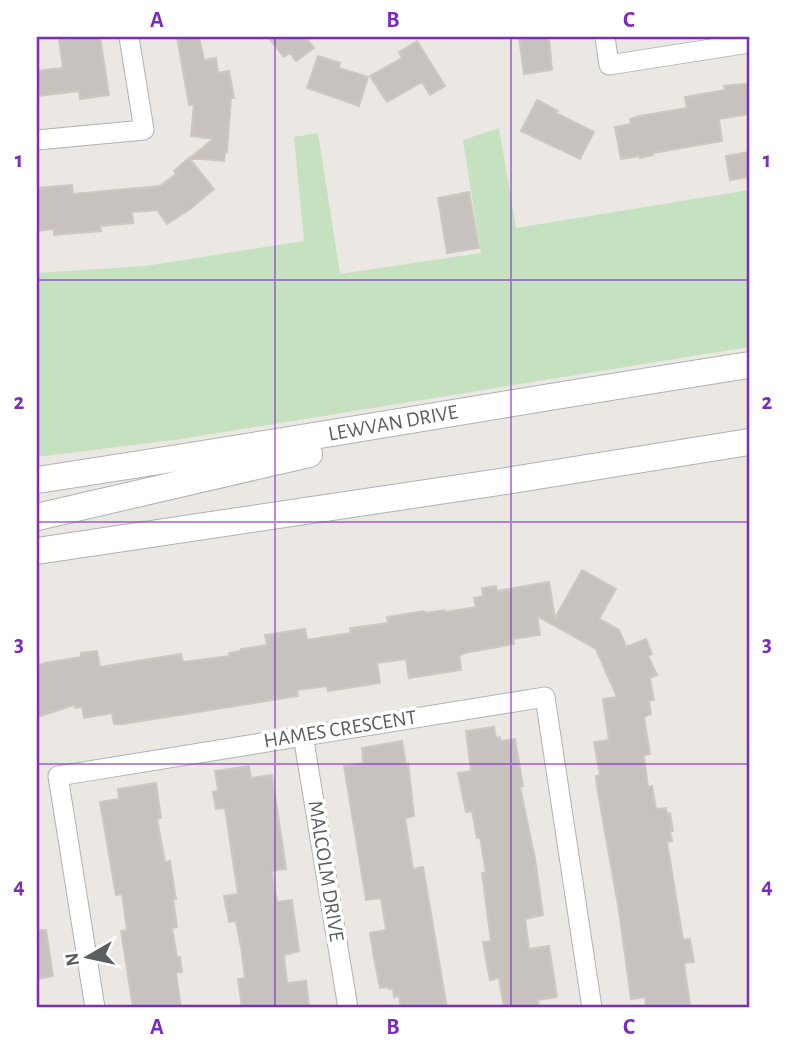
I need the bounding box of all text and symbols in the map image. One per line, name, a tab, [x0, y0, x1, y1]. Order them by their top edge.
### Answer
text: A	[150, 9, 164, 32]
text: B	[386, 9, 400, 32]
text: C	[623, 9, 635, 32]
text: 1	[15, 149, 23, 172]
text: 1	[763, 149, 771, 172]
text: 2	[14, 391, 25, 414]
text: 2	[762, 391, 773, 414]
street label: LEWVAN DRIVE	[326, 401, 460, 445]
text: 3	[14, 633, 24, 656]
text: 3	[762, 633, 772, 656]
street label: HAMES CRESCENT	[262, 707, 418, 751]
street label: MALCOLM DRIVE	[305, 799, 347, 943]
text: 4	[13, 875, 25, 898]
text: 4	[761, 875, 773, 898]
north arrow	[52, 922, 122, 992]
text: N	[62, 951, 83, 967]
text: A	[150, 1016, 164, 1039]
text: B	[386, 1016, 400, 1039]
text: C	[623, 1016, 635, 1039]

